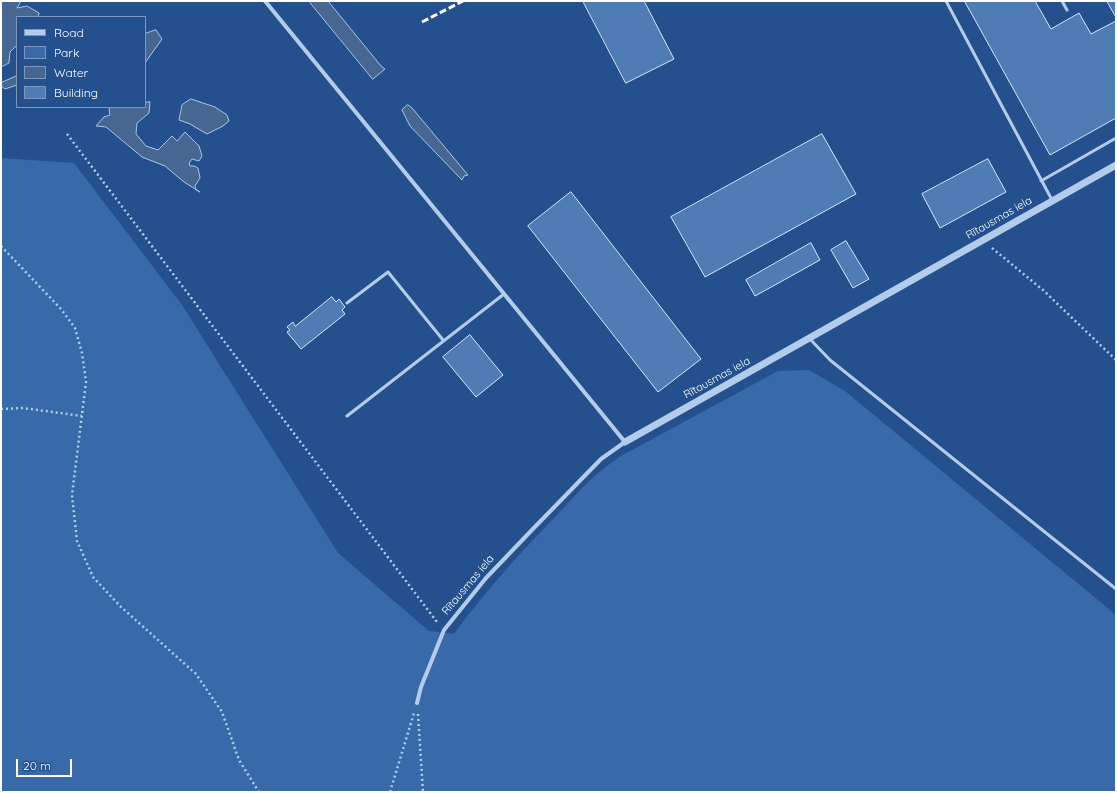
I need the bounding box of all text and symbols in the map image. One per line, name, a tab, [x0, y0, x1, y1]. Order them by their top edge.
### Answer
legend	[16, 16, 146, 108]
text: Road	[54, 25, 84, 40]
text: Park	[54, 45, 79, 60]
text: Water	[54, 65, 88, 80]
text: Building	[54, 85, 98, 100]
street label: Rītausmas iela	[964, 194, 1034, 242]
street label: Rītausmas iela	[681, 354, 753, 402]
street label: Rītausmas iela	[439, 552, 497, 618]
scale bar	[18, 751, 74, 777]
text: 20 m	[23, 758, 51, 773]

